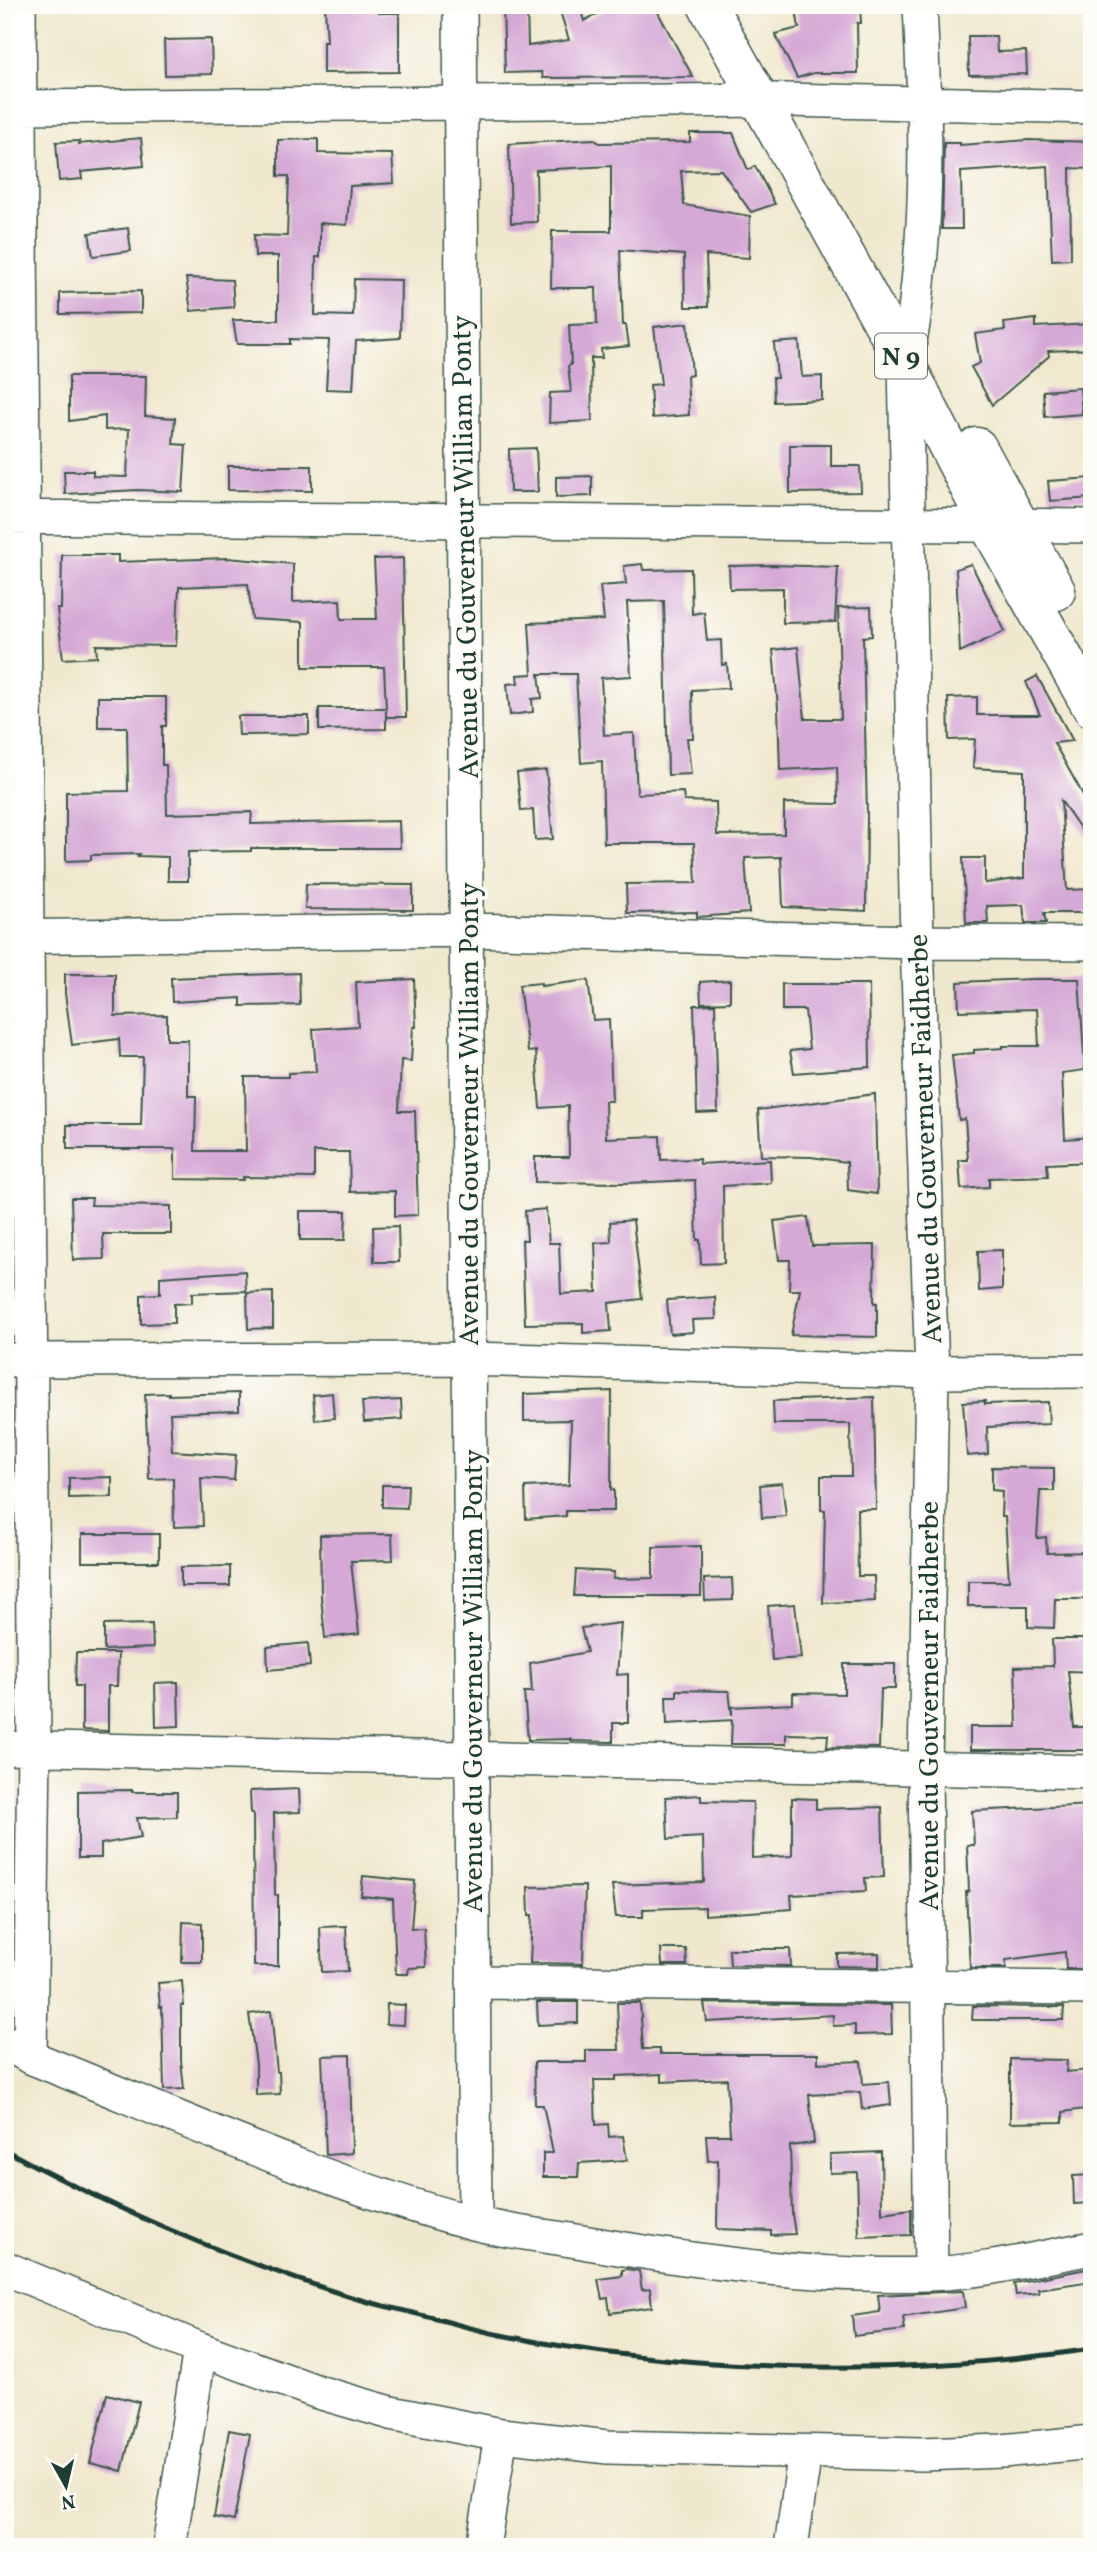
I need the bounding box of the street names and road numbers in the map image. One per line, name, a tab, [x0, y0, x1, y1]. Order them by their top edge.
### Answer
street label: Avenue du Gouverneur William Ponty	[443, 315, 490, 779]
road number: N 9	[875, 334, 927, 378]
street label: Avenue du Gouverneur William Ponty	[451, 882, 490, 1346]
street label: Avenue du Gouverneur Faidherbe	[900, 933, 953, 1344]
street label: Avenue du Gouverneur William Ponty	[455, 1449, 494, 1913]
street label: Avenue du Gouverneur Faidherbe	[911, 1501, 950, 1911]

